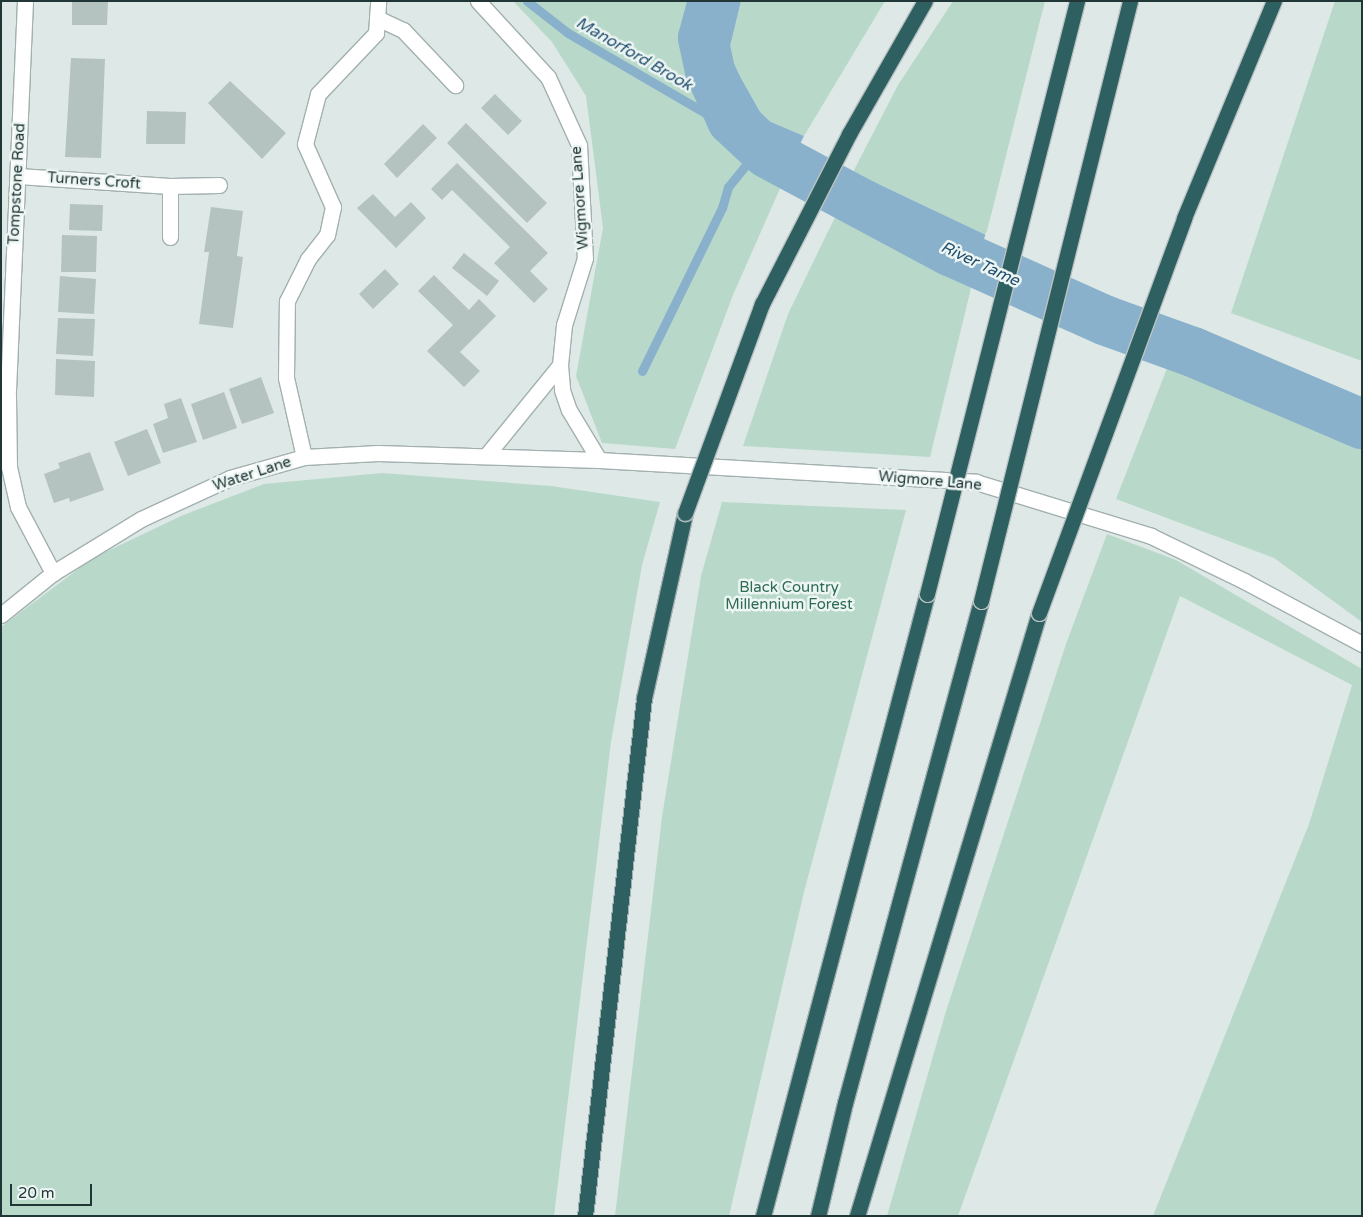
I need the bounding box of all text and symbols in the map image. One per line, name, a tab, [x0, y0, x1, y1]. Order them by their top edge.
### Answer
water label: Manorford Brook	[573, 13, 695, 95]
street label: Tompstone Road	[5, 123, 29, 245]
street label: Wigmore Lane	[567, 146, 593, 250]
street label: Turners Croft	[47, 169, 141, 193]
water label: River Tame	[938, 237, 1022, 291]
street label: Water Lane	[211, 453, 293, 495]
street label: Wigmore Lane	[878, 468, 982, 494]
park label: Black Country Millennium Forest	[725, 578, 853, 613]
scale bar	[12, 1174, 95, 1206]
text: 20 m	[18, 1184, 55, 1202]

